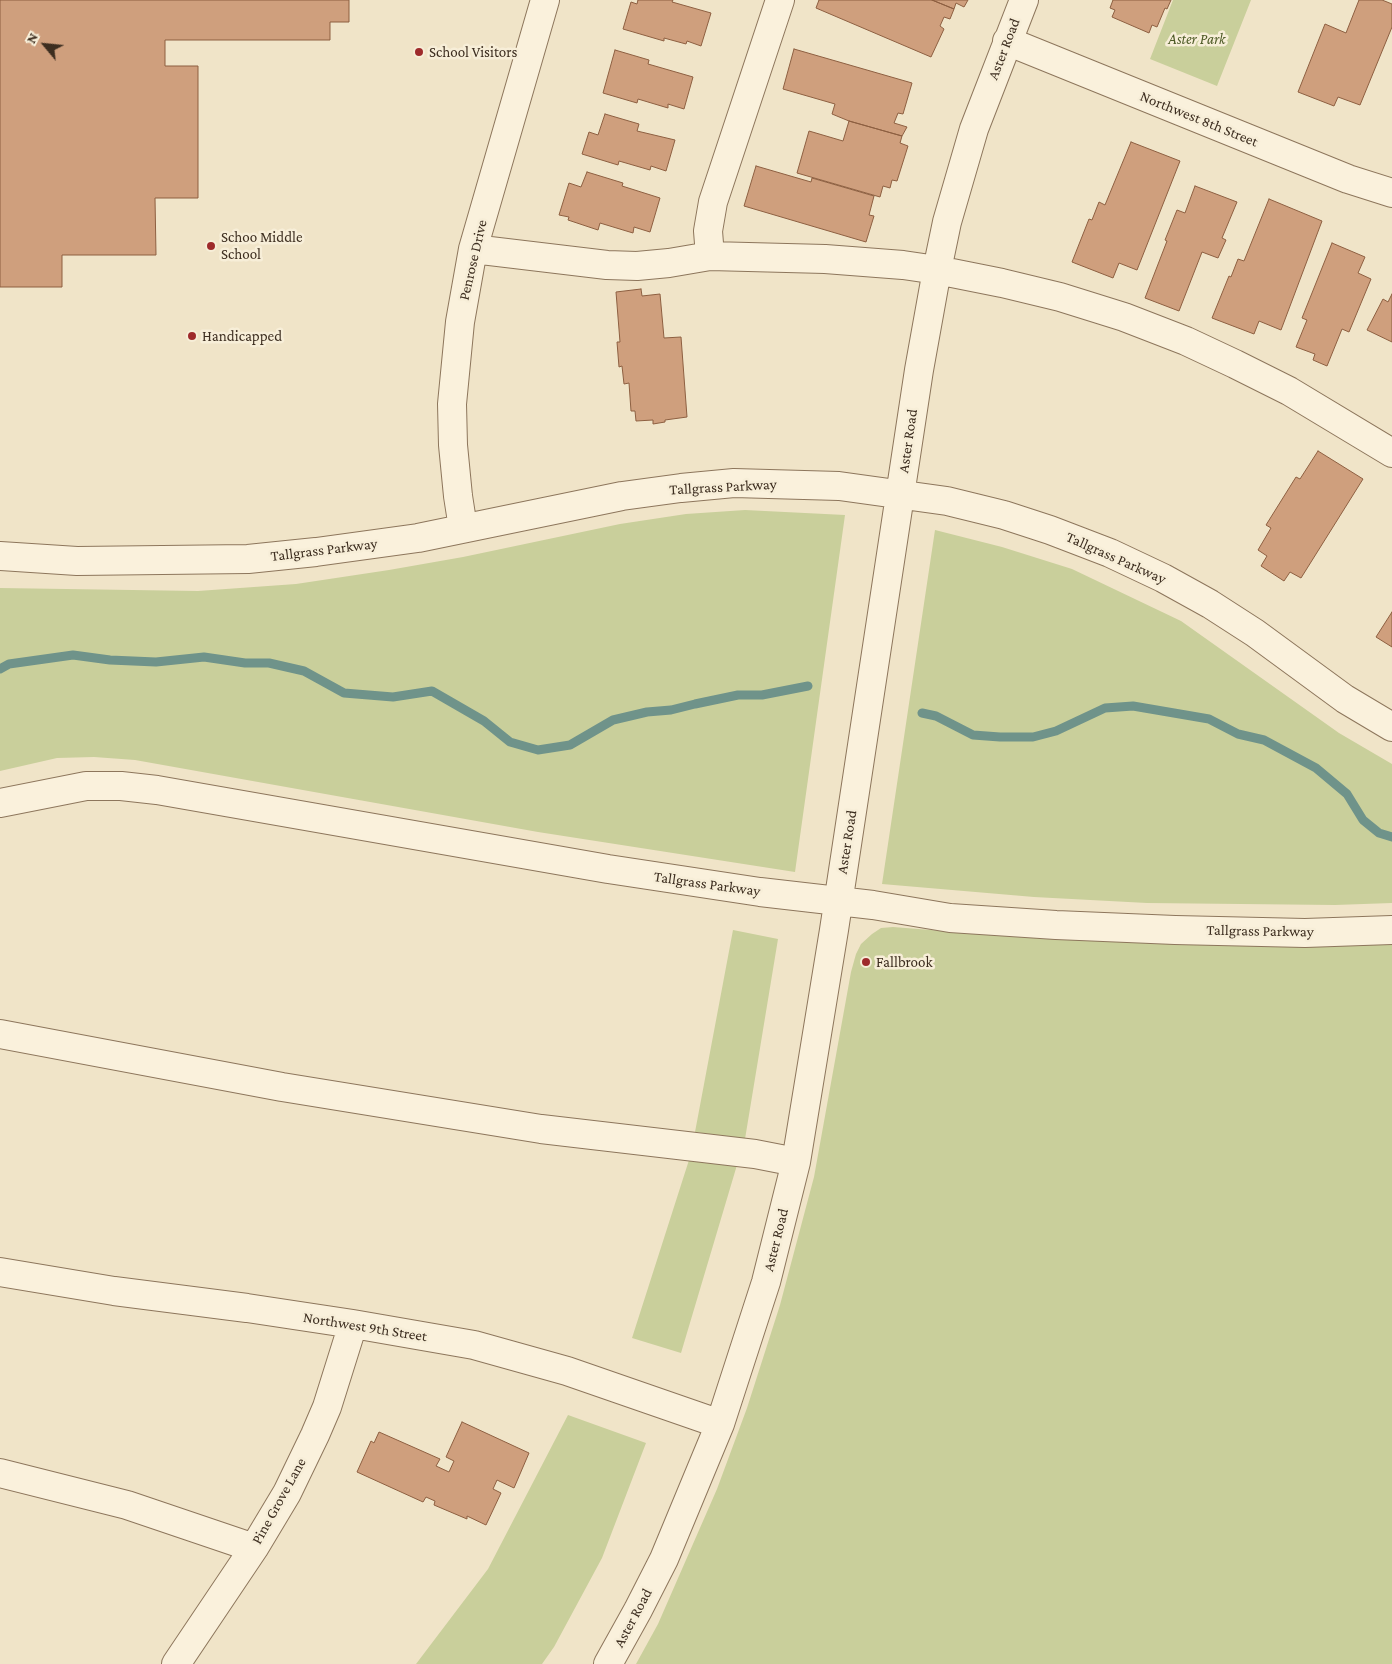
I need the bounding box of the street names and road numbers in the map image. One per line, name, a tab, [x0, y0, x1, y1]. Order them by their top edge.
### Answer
street label: Aster Road	[984, 16, 1024, 82]
street label: Northwest 8th Street	[1137, 87, 1261, 151]
street label: Penrose Drive	[455, 218, 491, 302]
street label: Aster Road	[895, 408, 921, 474]
street label: Tallgrass Parkway	[669, 475, 777, 499]
street label: Tallgrass Parkway	[1063, 528, 1169, 588]
street label: Tallgrass Parkway	[270, 535, 378, 565]
street label: Aster Road	[833, 809, 861, 875]
street label: Tallgrass Parkway	[653, 868, 761, 900]
street label: Tallgrass Parkway	[1206, 921, 1314, 941]
street label: Aster Road	[759, 1207, 793, 1273]
street label: Northwest 9th Street	[302, 1308, 428, 1346]
street label: Pine Grove Lane	[248, 1455, 310, 1547]
street label: Aster Road	[610, 1585, 656, 1651]

